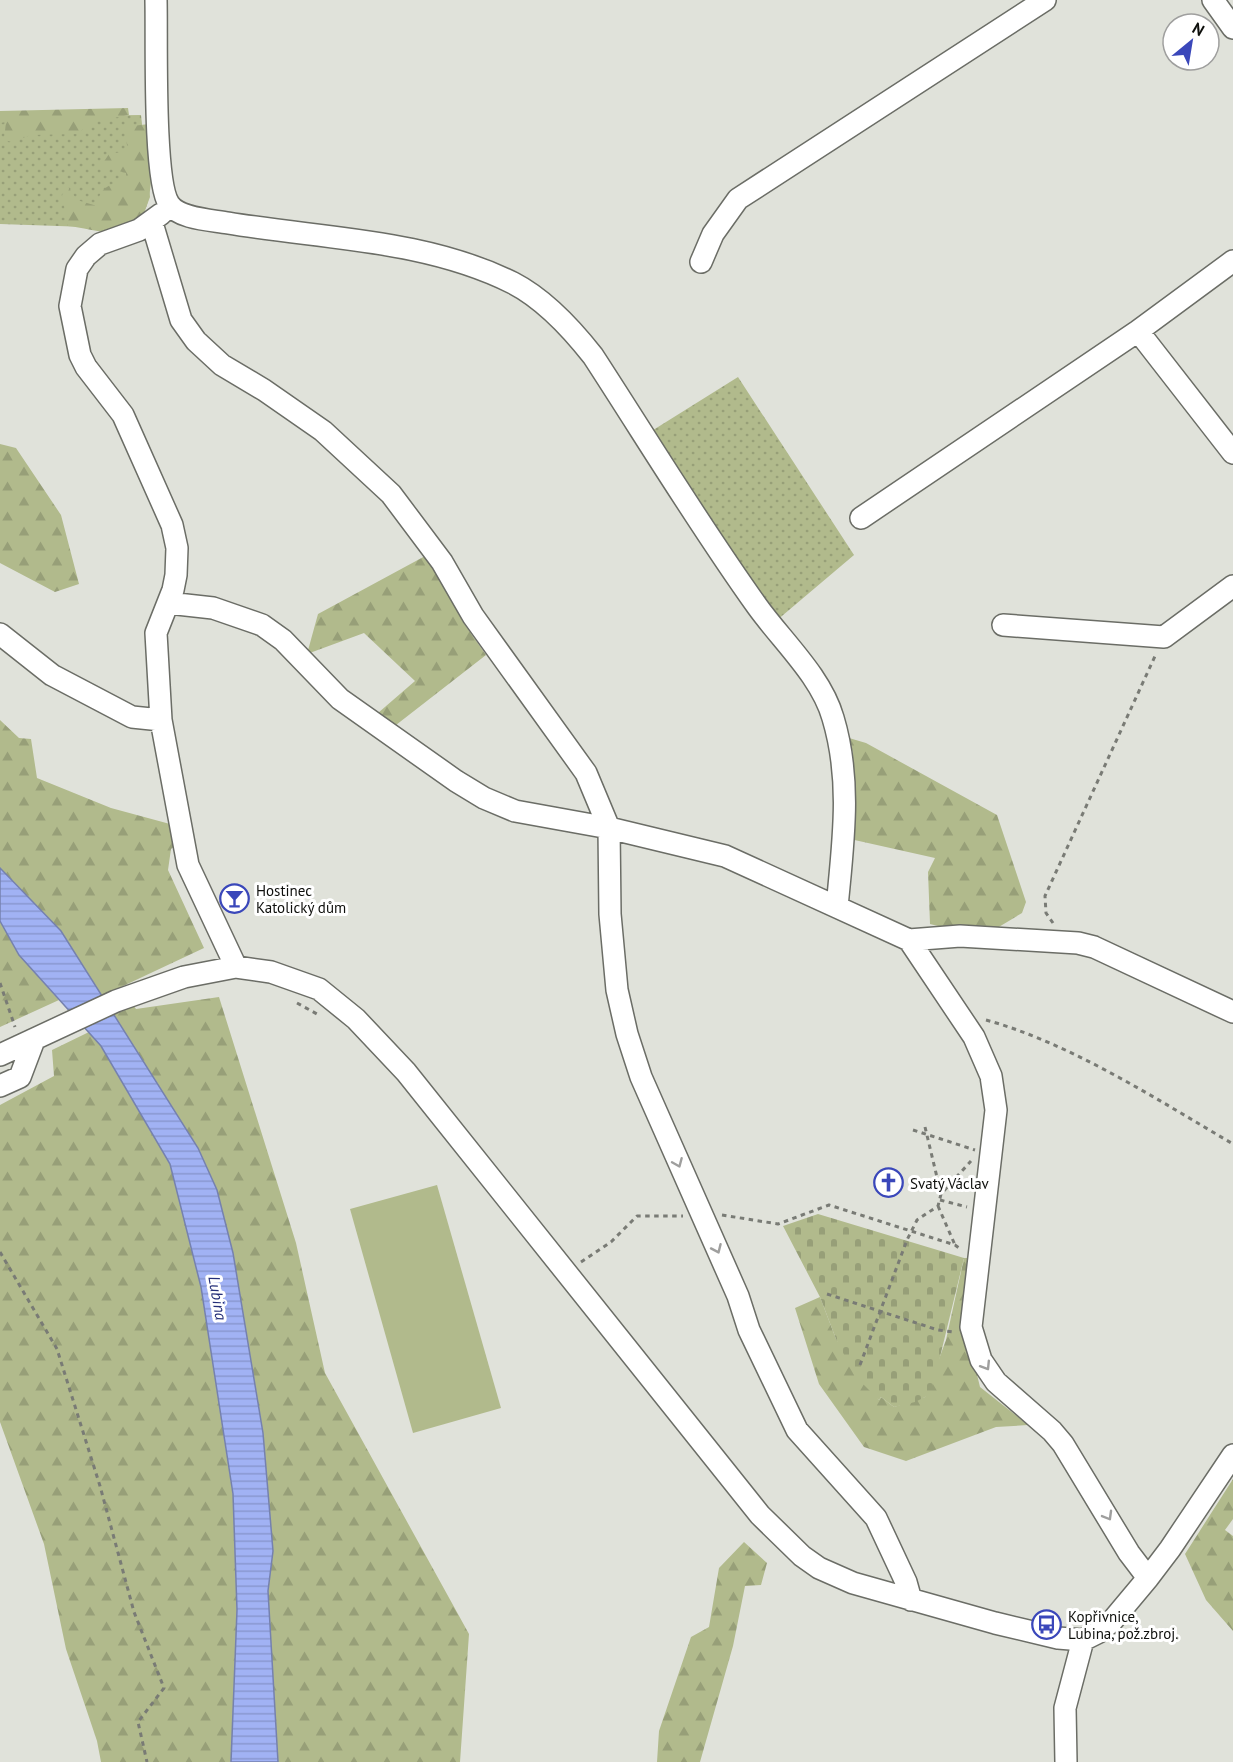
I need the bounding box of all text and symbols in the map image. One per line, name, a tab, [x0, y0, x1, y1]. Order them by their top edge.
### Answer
north arrow	[1161, 12, 1221, 72]
text: N	[1189, 18, 1208, 40]
place label: Hostinec Katolický dům	[256, 881, 346, 917]
bar icon: Hostinec Katolický dům	[219, 883, 251, 915]
one-way arrow	[671, 1157, 683, 1168]
church icon: Svatý Václav	[873, 1167, 905, 1199]
place label: Svatý Václav	[910, 1174, 990, 1193]
one-way arrow	[710, 1243, 722, 1254]
water label: Lubina	[204, 1274, 232, 1322]
one-way arrow	[978, 1360, 990, 1370]
one-way arrow	[1101, 1510, 1112, 1520]
place label: Kopřivnice, Lubina, pož.zbroj.	[1068, 1607, 1179, 1643]
bus stop icon: Kopřivnice, Lubina, pož.zbroj.	[1031, 1609, 1063, 1641]

